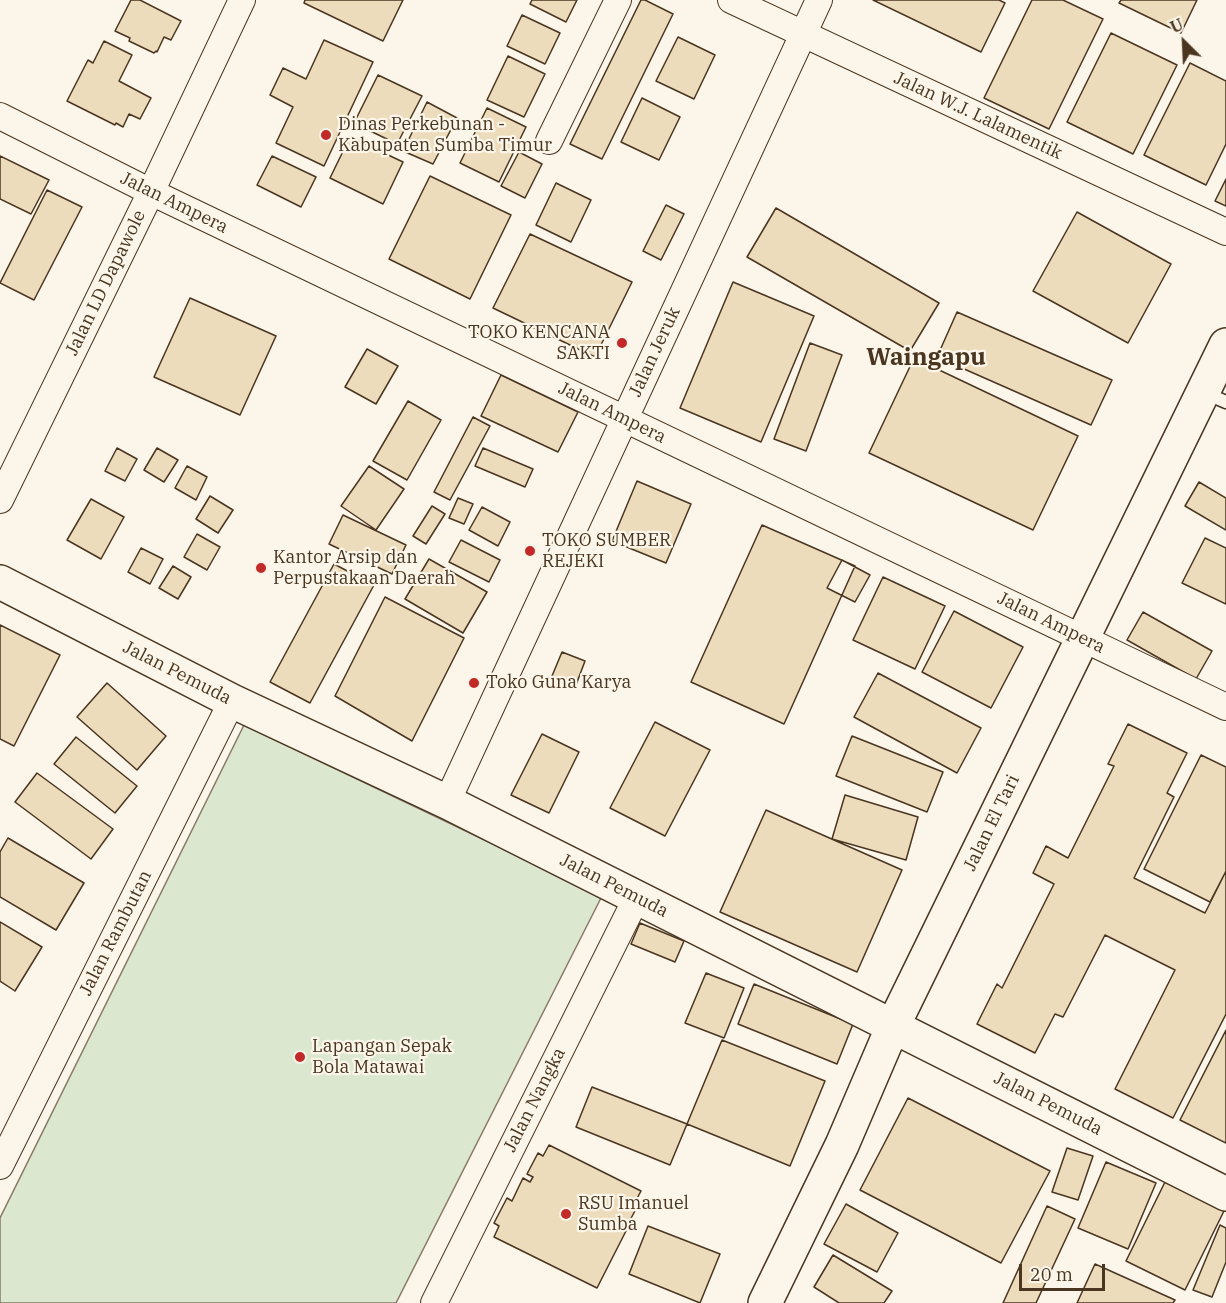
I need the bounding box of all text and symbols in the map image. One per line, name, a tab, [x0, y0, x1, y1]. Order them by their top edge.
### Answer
north arrow	[1154, 12, 1214, 72]
text: U	[1167, 14, 1186, 37]
street label: Jalan W.J. Lalamentik	[890, 67, 1066, 165]
place label: Dinas Perkebunan - Kabupaten Sumba Timur	[338, 114, 552, 156]
marker: Dinas Perkebunan - Kabupaten Sumba Timur	[319, 128, 333, 142]
street label: Jalan Ampera	[117, 168, 231, 238]
street label: Jalan LD Dapawole	[61, 207, 151, 359]
street label: Jalan Jeruk	[625, 304, 685, 400]
place label: TOKO KENCANA SAKTI	[468, 322, 610, 364]
marker: TOKO KENCANA SAKTI	[615, 336, 629, 350]
district label: Waingapu	[866, 344, 986, 372]
street label: Jalan Ampera	[555, 378, 669, 448]
place label: TOKO SUMBER REJEKI	[542, 530, 671, 572]
marker: TOKO SUMBER REJEKI	[523, 544, 537, 558]
place label: Kantor Arsip dan Perpustakaan Daerah	[273, 547, 456, 590]
marker: Kantor Arsip dan Perpustakaan Daerah	[254, 561, 268, 575]
street label: Jalan Ampera	[994, 588, 1108, 658]
street label: Jalan Pemuda	[119, 636, 235, 710]
place label: Toko Guna Karya	[486, 672, 631, 694]
marker: Toko Guna Karya	[467, 676, 481, 690]
street label: Jalan El Tari	[959, 771, 1025, 875]
street label: Jalan Pemuda	[556, 849, 672, 923]
street label: Jalan Rambutan	[75, 867, 157, 999]
place label: Lapangan Sepak Bola Matawai	[312, 1036, 452, 1078]
street label: Jalan Nangka	[499, 1044, 571, 1156]
marker: Lapangan Sepak Bola Matawai	[293, 1050, 307, 1064]
street label: Jalan Pemuda	[990, 1067, 1106, 1141]
place label: RSU Imanuel Sumba	[578, 1193, 689, 1236]
marker: RSU Imanuel Sumba	[559, 1207, 573, 1221]
scale bar	[1022, 1252, 1108, 1290]
text: 20 m	[1030, 1263, 1073, 1286]

